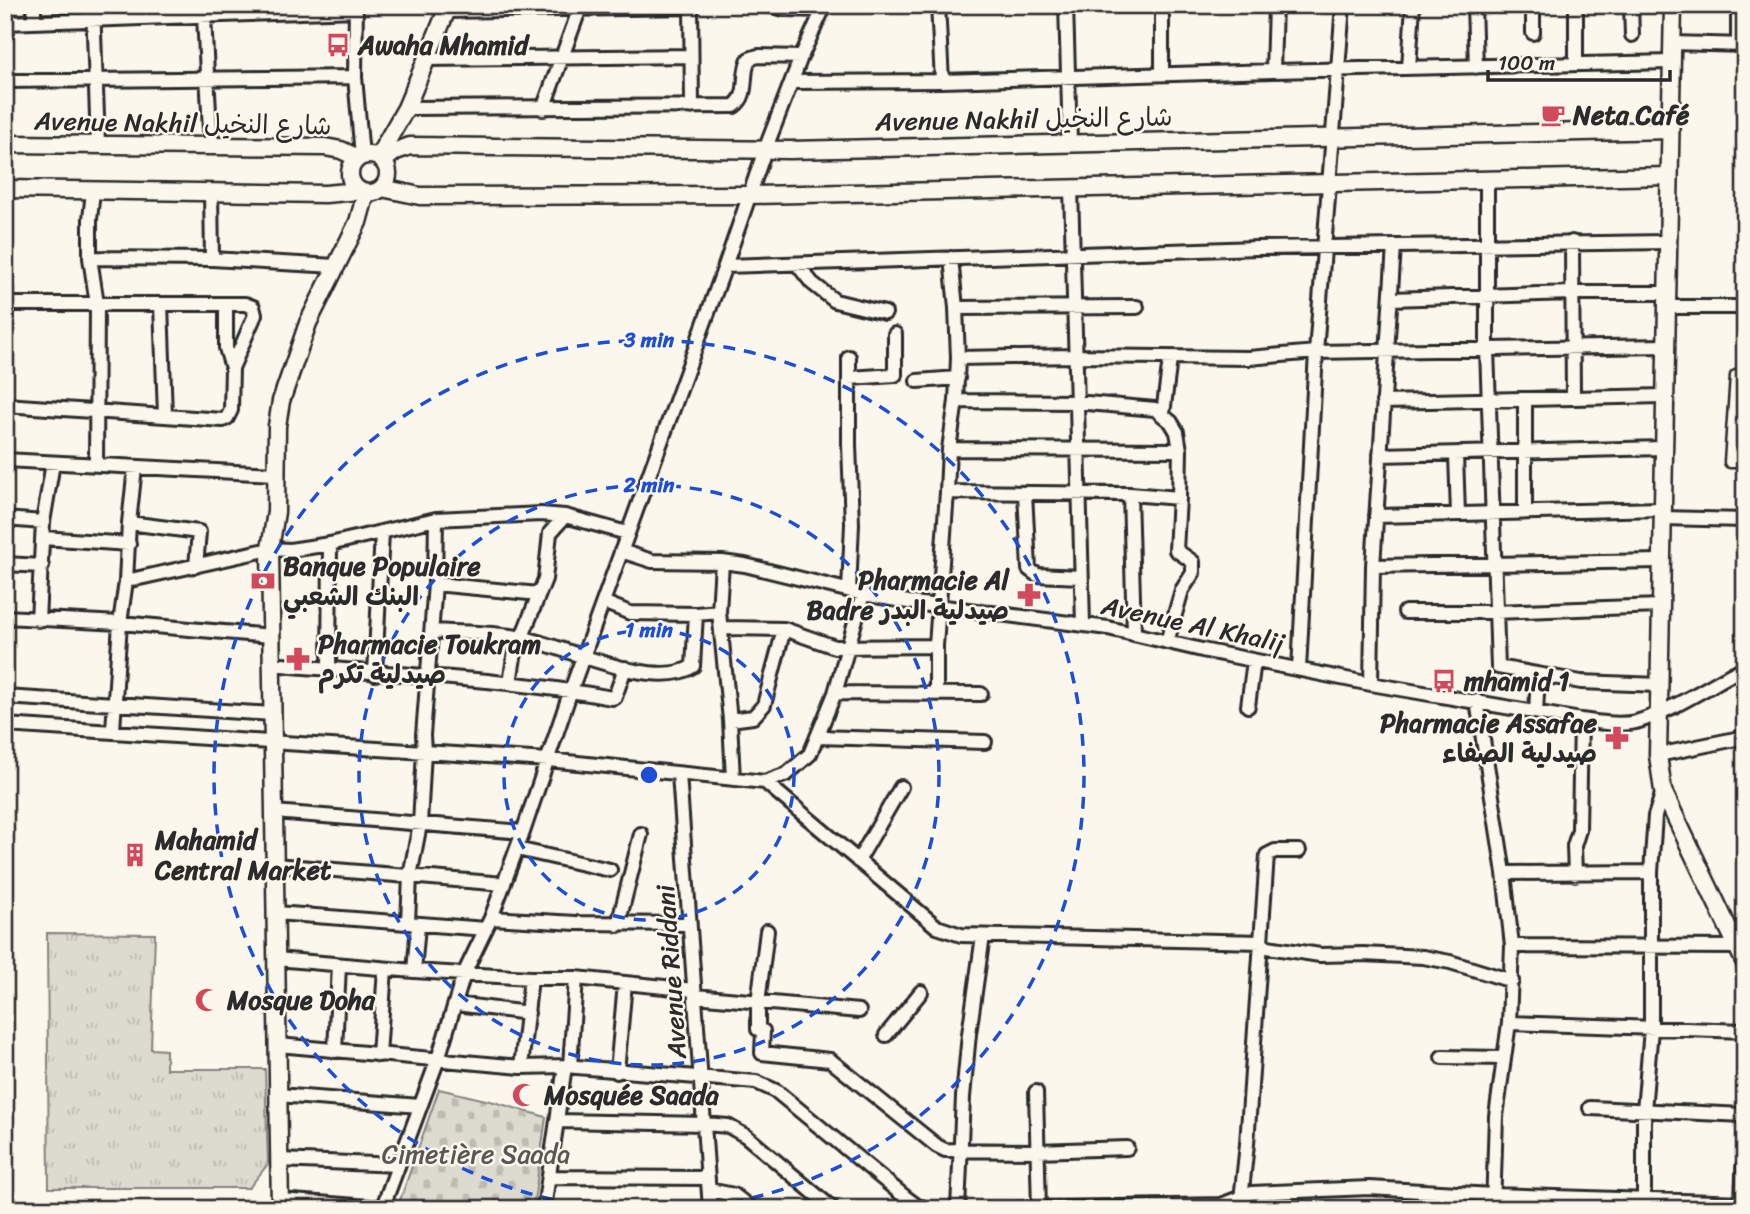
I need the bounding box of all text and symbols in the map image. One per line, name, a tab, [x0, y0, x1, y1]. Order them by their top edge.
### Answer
place label: Awaha Mhamid	[357, 22, 531, 68]
bus stop icon: Awaha Mhamid	[324, 31, 352, 59]
scale bar	[1488, 38, 1670, 82]
text: 100 m	[1498, 44, 1555, 82]
place label: Neta Café	[1572, 92, 1690, 138]
street label: Avenue Nakhil شارع النخيل	[874, 93, 1173, 145]
street label: Avenue Nakhil شارع النخيل	[33, 97, 332, 149]
cafe icon: Neta Café	[1539, 101, 1567, 129]
text: 3 min	[623, 321, 675, 359]
text: 2 min	[623, 466, 675, 504]
place label: Banque Populaire البنك الشعبي	[283, 543, 481, 620]
place label: Pharmacie Al Badre صيدلية البدر	[806, 557, 1011, 633]
bank icon: Banque Populaire البنك الشعبي	[249, 567, 277, 595]
pharmacy icon: Pharmacie Al Badre صيدلية البدر	[1015, 581, 1043, 609]
street label: Avenue Al Khalij	[1096, 582, 1290, 666]
text: 1 min	[625, 611, 674, 649]
place label: Pharmacie Toukram صيدلية تكرم	[318, 621, 541, 697]
pharmacy icon: Pharmacie Toukram صيدلية تكرم	[284, 645, 312, 673]
place label: mhamid 1	[1463, 658, 1569, 704]
bus stop icon: mhamid 1	[1430, 667, 1458, 695]
place label: Pharmacie Assafae صيدلية الصفاء	[1380, 700, 1598, 776]
pharmacy icon: Pharmacie Assafae صيدلية الصفاء	[1603, 724, 1631, 752]
centre of rings	[637, 763, 661, 787]
place label: Mahamid Central Market	[154, 817, 332, 893]
building icon: Mahamid Central Market	[121, 841, 149, 869]
street label: Avenue Riddani	[642, 883, 700, 1062]
place label: Mosque Doha	[226, 977, 376, 1023]
mosque icon: Mosque Doha	[193, 986, 221, 1014]
place label: Mosquée Saada	[543, 1072, 720, 1118]
mosque icon: Mosquée Saada	[510, 1081, 538, 1109]
park label: Cimetière Saada	[382, 1131, 570, 1177]

